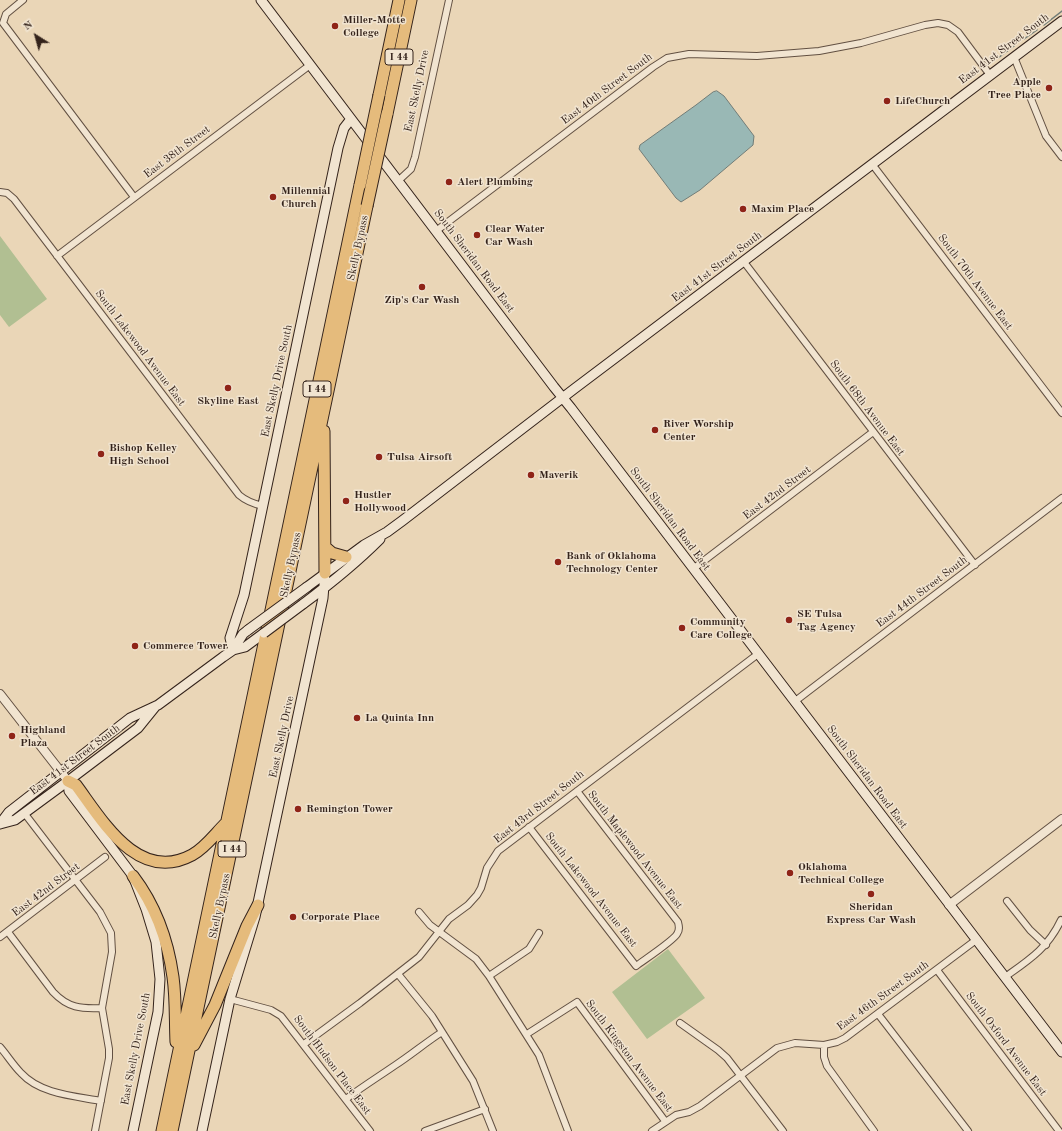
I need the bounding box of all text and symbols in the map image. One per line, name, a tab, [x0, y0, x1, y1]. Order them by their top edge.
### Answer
street label: East 41st Street South	[956, 11, 1052, 87]
place label: Miller-Motte College	[343, 13, 405, 39]
north arrow	[16, 16, 56, 56]
text: N	[22, 19, 35, 33]
marker: Miller-Motte College	[330, 21, 340, 31]
road number: I 44	[385, 49, 413, 65]
street label: East Skelly Drive	[402, 49, 432, 133]
street label: East 40th Street South	[559, 50, 655, 128]
place label: Apple Tree Place	[988, 75, 1041, 101]
marker: Apple Tree Place	[1044, 83, 1054, 93]
place label: LifeChurch	[895, 94, 950, 108]
marker: LifeChurch	[882, 96, 892, 106]
street label: East 38th Street	[141, 123, 213, 181]
place label: Alert Plumbing	[457, 175, 533, 189]
marker: Alert Plumbing	[444, 177, 454, 187]
place label: Millennial Church	[281, 184, 330, 210]
marker: Millennial Church	[268, 192, 278, 202]
place label: Maxim Place	[751, 202, 814, 216]
marker: Maxim Place	[738, 204, 748, 214]
street label: South Sheridan Road East	[431, 207, 517, 315]
street label: Skelly Bypass	[345, 214, 371, 282]
place label: Clear Water Car Wash	[485, 222, 545, 248]
street label: East 41st Street South	[669, 229, 765, 305]
marker: Clear Water Car Wash	[472, 230, 482, 240]
street label: South 70th Avenue East	[935, 232, 1015, 332]
marker: Zip's Car Wash	[417, 282, 427, 292]
street label: South Lakewood Avenue East	[92, 287, 188, 409]
place label: Zip's Car Wash	[385, 293, 459, 307]
street label: East Skelly Drive South	[259, 324, 295, 438]
street label: South 68th Avenue East	[827, 358, 907, 458]
road number: I 44	[303, 381, 331, 397]
marker: Skyline East	[223, 383, 233, 393]
place label: Skyline East	[197, 394, 259, 408]
place label: River Worship Center	[663, 417, 734, 443]
marker: River Worship Center	[650, 425, 660, 435]
place label: Bishop Kelley High School	[109, 441, 177, 467]
marker: Bishop Kelley High School	[96, 449, 106, 459]
place label: Tulsa Airsoft	[387, 450, 452, 464]
marker: Tulsa Airsoft	[374, 452, 384, 462]
street label: East 42nd Street	[741, 463, 813, 523]
street label: South Sheridan Road East	[627, 465, 713, 573]
place label: Maverik	[539, 468, 578, 482]
marker: Maverik	[526, 470, 536, 480]
place label: Hustler Hollywood	[354, 488, 406, 514]
marker: Hustler Hollywood	[341, 496, 351, 506]
street label: Skelly Bypass	[278, 531, 304, 599]
place label: Bank of Oklahoma Technology Center	[566, 549, 658, 575]
street label: East 44th Street South	[874, 553, 970, 631]
marker: Bank of Oklahoma Technology Center	[553, 557, 563, 567]
place label: SE Tulsa Tag Agency	[797, 607, 856, 633]
place label: Community Care College	[690, 615, 752, 641]
marker: SE Tulsa Tag Agency	[784, 615, 794, 625]
marker: Community Care College	[677, 623, 687, 633]
place label: Commerce Tower	[143, 639, 227, 653]
marker: Commerce Tower	[130, 641, 140, 651]
street label: East Skelly Drive	[267, 695, 297, 779]
place label: La Quinta Inn	[365, 711, 434, 725]
marker: La Quinta Inn	[352, 713, 362, 723]
street label: East 41st Street South	[27, 722, 123, 798]
place label: Highland Plaza	[20, 723, 66, 749]
street label: South Sheridan Road East	[824, 723, 910, 831]
marker: Highland Plaza	[7, 731, 17, 741]
street label: East 43rd Street South	[491, 768, 587, 846]
street label: South Maplewood Avenue East	[585, 788, 685, 912]
place label: Remington Tower	[306, 802, 393, 816]
marker: Remington Tower	[293, 804, 303, 814]
street label: South Lakewood Avenue East	[542, 830, 640, 950]
road number: I 44	[218, 841, 246, 857]
street label: East 42nd Street	[10, 860, 82, 920]
place label: Oklahoma Technical College	[798, 860, 884, 886]
marker: Oklahoma Technical College	[785, 868, 795, 878]
street label: Skelly Bypass	[207, 872, 233, 940]
marker: Sheridan Express Car Wash	[866, 889, 876, 899]
place label: Sheridan Express Car Wash	[826, 900, 916, 926]
place label: Corporate Place	[301, 910, 380, 924]
marker: Corporate Place	[288, 912, 298, 922]
street label: East 46th Street South	[834, 958, 932, 1034]
street label: South Oxford Avenue East	[963, 989, 1049, 1099]
street label: East Skelly Drive South	[119, 991, 153, 1107]
street label: South Kingston Avenue East	[583, 997, 675, 1115]
street label: South Hudson Place East	[290, 1013, 374, 1117]

